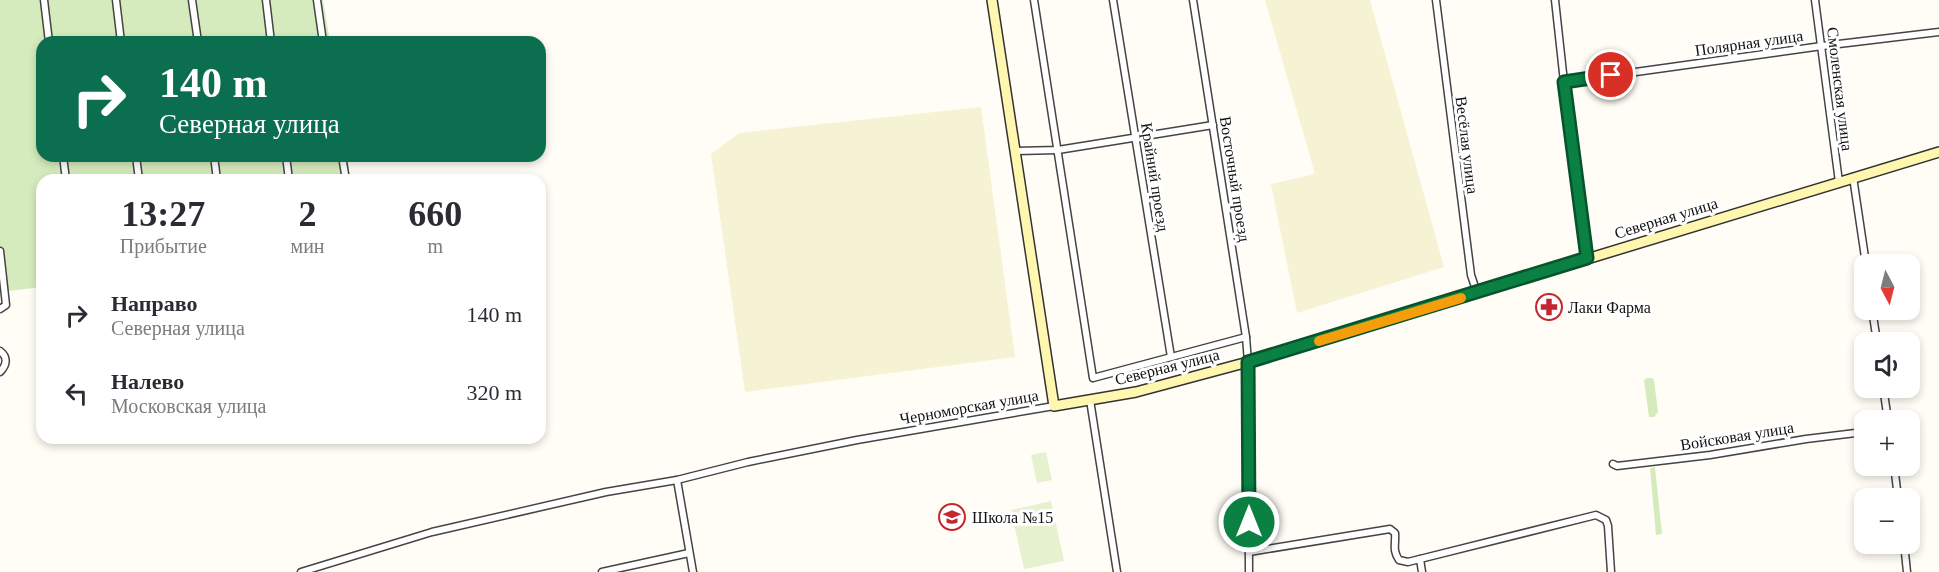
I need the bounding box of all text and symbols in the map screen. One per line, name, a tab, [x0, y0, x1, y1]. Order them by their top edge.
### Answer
street label: Смоленская улица	[1823, 26, 1856, 152]
street label: Полярная улица	[1694, 27, 1804, 60]
pin	[1585, 49, 1636, 100]
icon: arrive	[1594, 58, 1627, 91]
icon: right	[60, 60, 138, 138]
text: 140 m	[159, 60, 268, 106]
street label: Весёлая улица	[1452, 95, 1481, 195]
text: Северная улица	[159, 109, 340, 139]
street label: Восточный проезд	[1216, 115, 1253, 243]
street label: Крайний проезд	[1137, 121, 1172, 233]
text: 13:27	[121, 194, 205, 234]
text: 2	[299, 194, 317, 234]
text: 660	[408, 194, 462, 234]
street label: Северная улица	[1612, 194, 1720, 243]
text: Прибытие	[120, 235, 207, 257]
text: мин	[291, 235, 325, 257]
text: m	[427, 235, 443, 257]
north arrow	[1854, 254, 1920, 320]
map controls	[1854, 254, 1920, 554]
text: Направо	[111, 291, 197, 316]
pharmacy icon: Лаки Фарма	[1534, 292, 1564, 322]
icon: right	[60, 299, 93, 332]
place label: Лаки Фарма	[1568, 299, 1651, 317]
text: 140 m	[466, 302, 522, 327]
text: Северная улица	[111, 317, 245, 339]
button: sound	[1854, 332, 1920, 398]
street label: Северная улица	[1113, 346, 1221, 389]
text: Налево	[111, 369, 184, 394]
icon: left	[60, 377, 93, 410]
text: 320 m	[466, 380, 522, 405]
street label: Черноморская улица	[898, 386, 1040, 429]
text: Московская улица	[111, 395, 266, 417]
button: +	[1854, 410, 1920, 476]
street label: Войсковая улица	[1679, 419, 1795, 454]
button: −	[1854, 488, 1920, 554]
position arrow	[1217, 490, 1281, 554]
school or university icon: Школа №15	[937, 502, 967, 532]
place label: Школа №15	[972, 509, 1053, 526]

